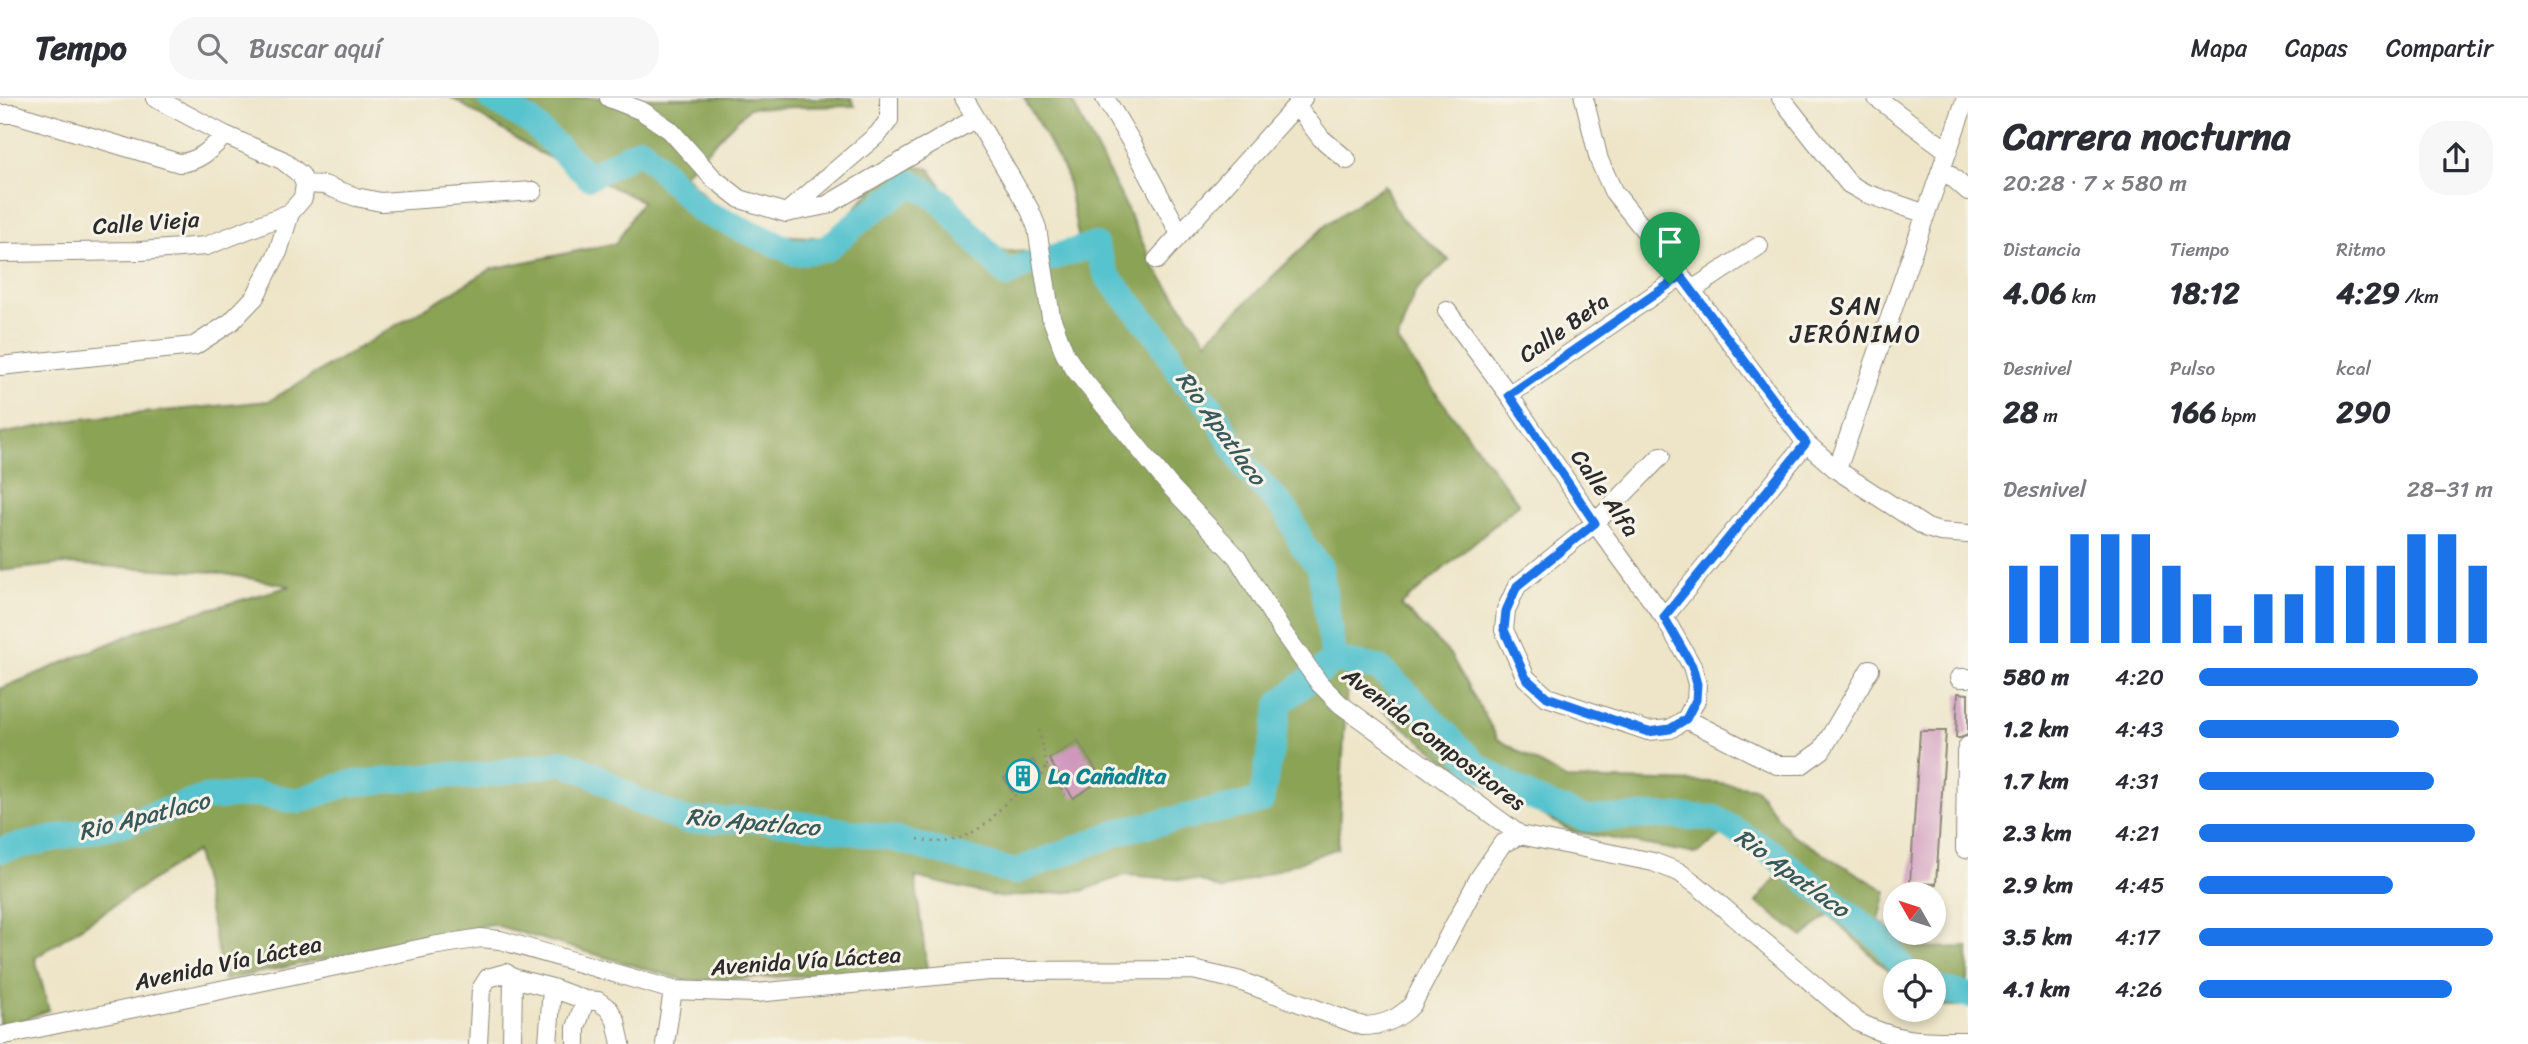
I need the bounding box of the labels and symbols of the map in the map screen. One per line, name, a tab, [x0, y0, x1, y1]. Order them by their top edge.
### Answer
street label: Calle Vieja	[91, 199, 201, 247]
pin	[1640, 212, 1700, 284]
street label: Calle Beta	[1510, 282, 1618, 374]
district label: SAN JERÓNIMO	[1789, 285, 1922, 355]
water label: Rio Apatlaco	[1165, 362, 1278, 496]
street label: Calle Alfa	[1559, 440, 1651, 546]
street label: Avenida Compositores	[1332, 655, 1535, 822]
place label: La Cañadita	[1048, 756, 1168, 797]
building icon: La Cañadita	[1004, 757, 1042, 795]
water label: Rio Apatlaco	[74, 779, 216, 853]
water label: Rio Apatlaco	[685, 795, 823, 849]
water label: Rio Apatlaco	[1726, 817, 1860, 930]
north arrow	[1883, 882, 1946, 945]
street label: Avenida Vía Láctea	[130, 923, 326, 1003]
street label: Avenida Vía Láctea	[708, 934, 903, 988]

